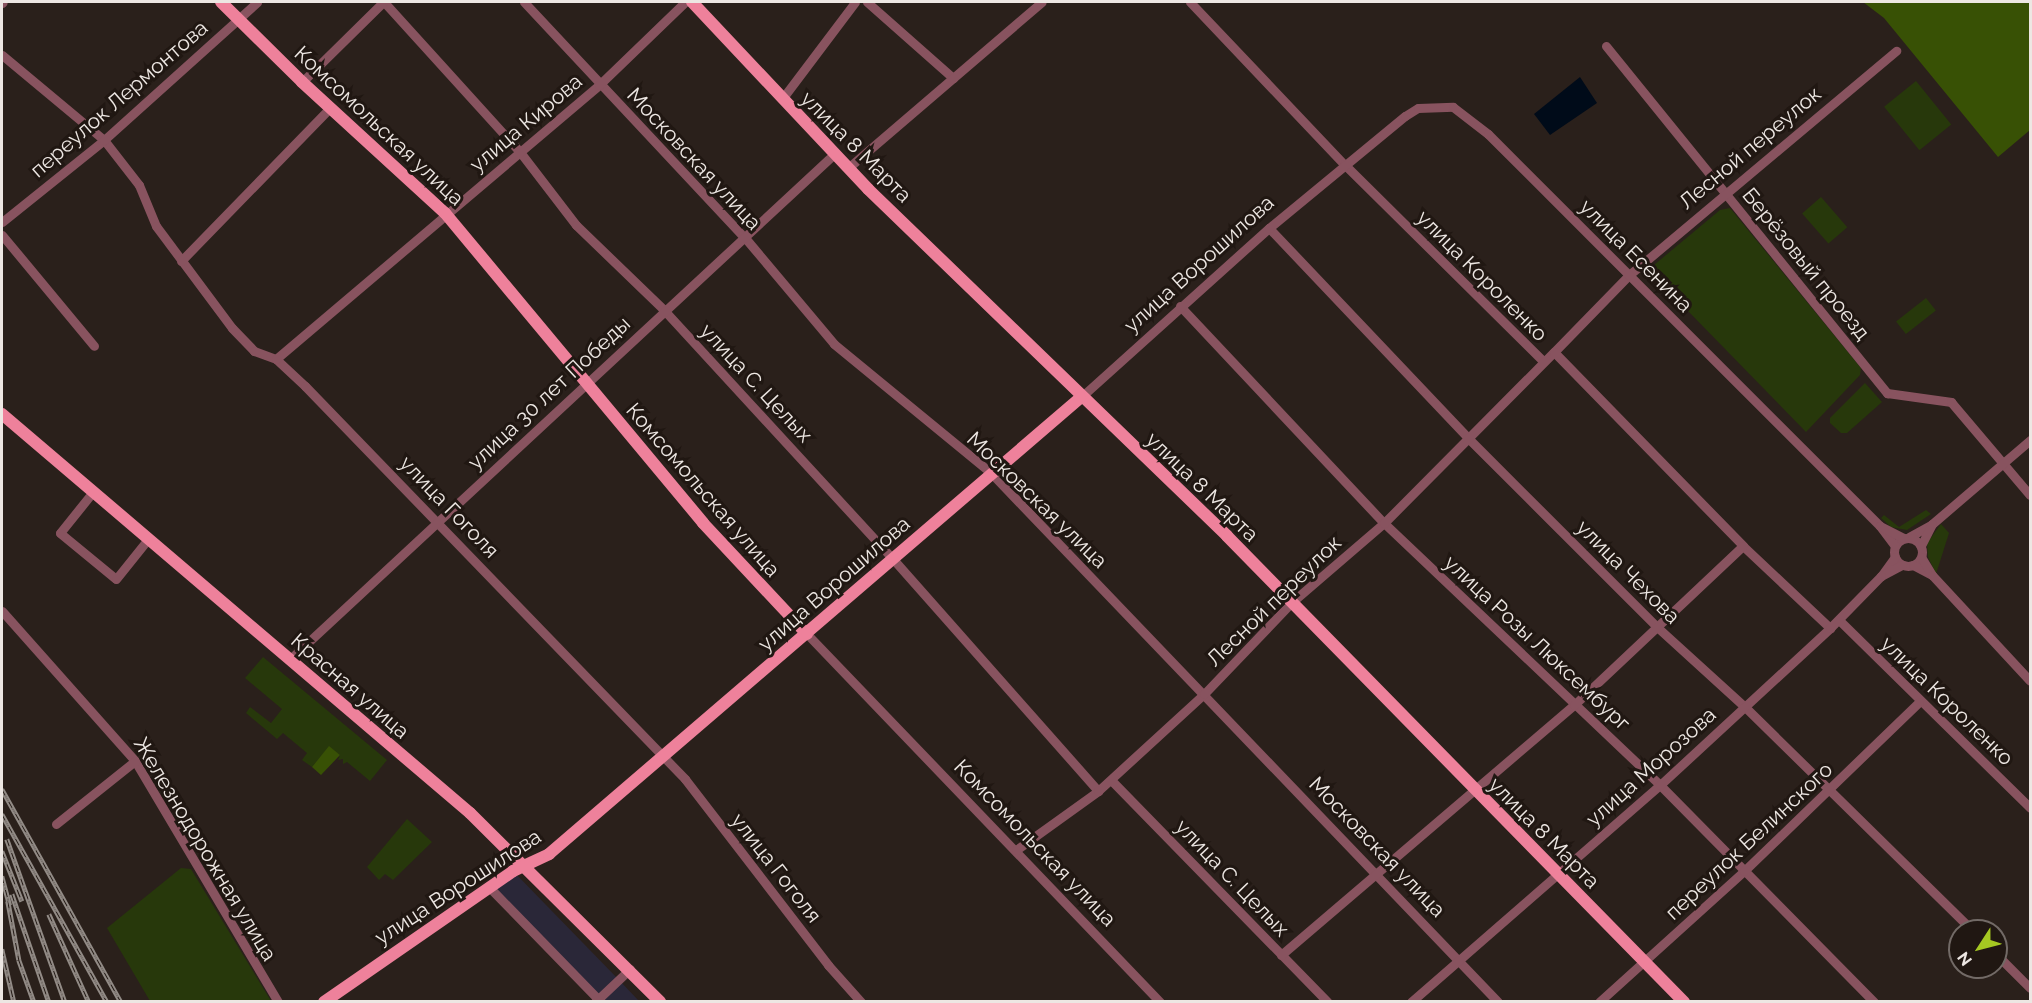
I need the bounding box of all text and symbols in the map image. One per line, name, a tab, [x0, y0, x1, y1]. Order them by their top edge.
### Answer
street label: переулок Лермонтова	[25, 15, 213, 183]
street label: Комсомольская улица	[289, 41, 469, 211]
street label: улица Кирова	[465, 69, 587, 177]
street label: Лесной переулок	[1674, 81, 1826, 215]
street label: Московская улица	[621, 82, 767, 236]
street label: улица 8 Марта	[795, 86, 917, 208]
street label: Берёзовый проезд	[1737, 183, 1875, 345]
street label: улица Ворошилова	[1119, 190, 1279, 338]
street label: улица Есенина	[1574, 194, 1698, 318]
street label: улица Короленко	[1411, 205, 1553, 347]
street label: улица 30 лет Победы	[463, 311, 635, 475]
street label: улица С. Целых	[695, 318, 817, 448]
street label: Комсомольская улица	[620, 398, 786, 582]
street label: Московская улица	[961, 426, 1113, 574]
street label: улица 8 Марта	[1140, 427, 1264, 547]
street label: улица Гоголя	[394, 451, 504, 563]
street label: улица Ворошилова	[753, 511, 915, 657]
street label: улица Чехова	[1571, 515, 1685, 629]
street label: Лесной переулок	[1201, 530, 1347, 672]
street label: улица Розы Люксембург	[1439, 550, 1635, 736]
street label: Красная улица	[286, 628, 414, 744]
street label: улица Короленко	[1875, 631, 2019, 771]
street label: улица Морозова	[1581, 702, 1721, 832]
street label: Железнодорожная улица	[128, 732, 282, 966]
street label: Комсомольская улица	[949, 754, 1121, 932]
street label: переулок Белинского	[1660, 757, 1838, 925]
street label: Московская улица	[1303, 771, 1451, 923]
street label: улица 8 Марта	[1483, 772, 1605, 894]
street label: улица Гоголя	[725, 808, 827, 928]
street label: улица С. Целых	[1170, 814, 1294, 942]
street label: улица Ворошилова	[370, 824, 546, 950]
north arrow	[1948, 919, 2008, 979]
text: N	[1953, 948, 1976, 969]

